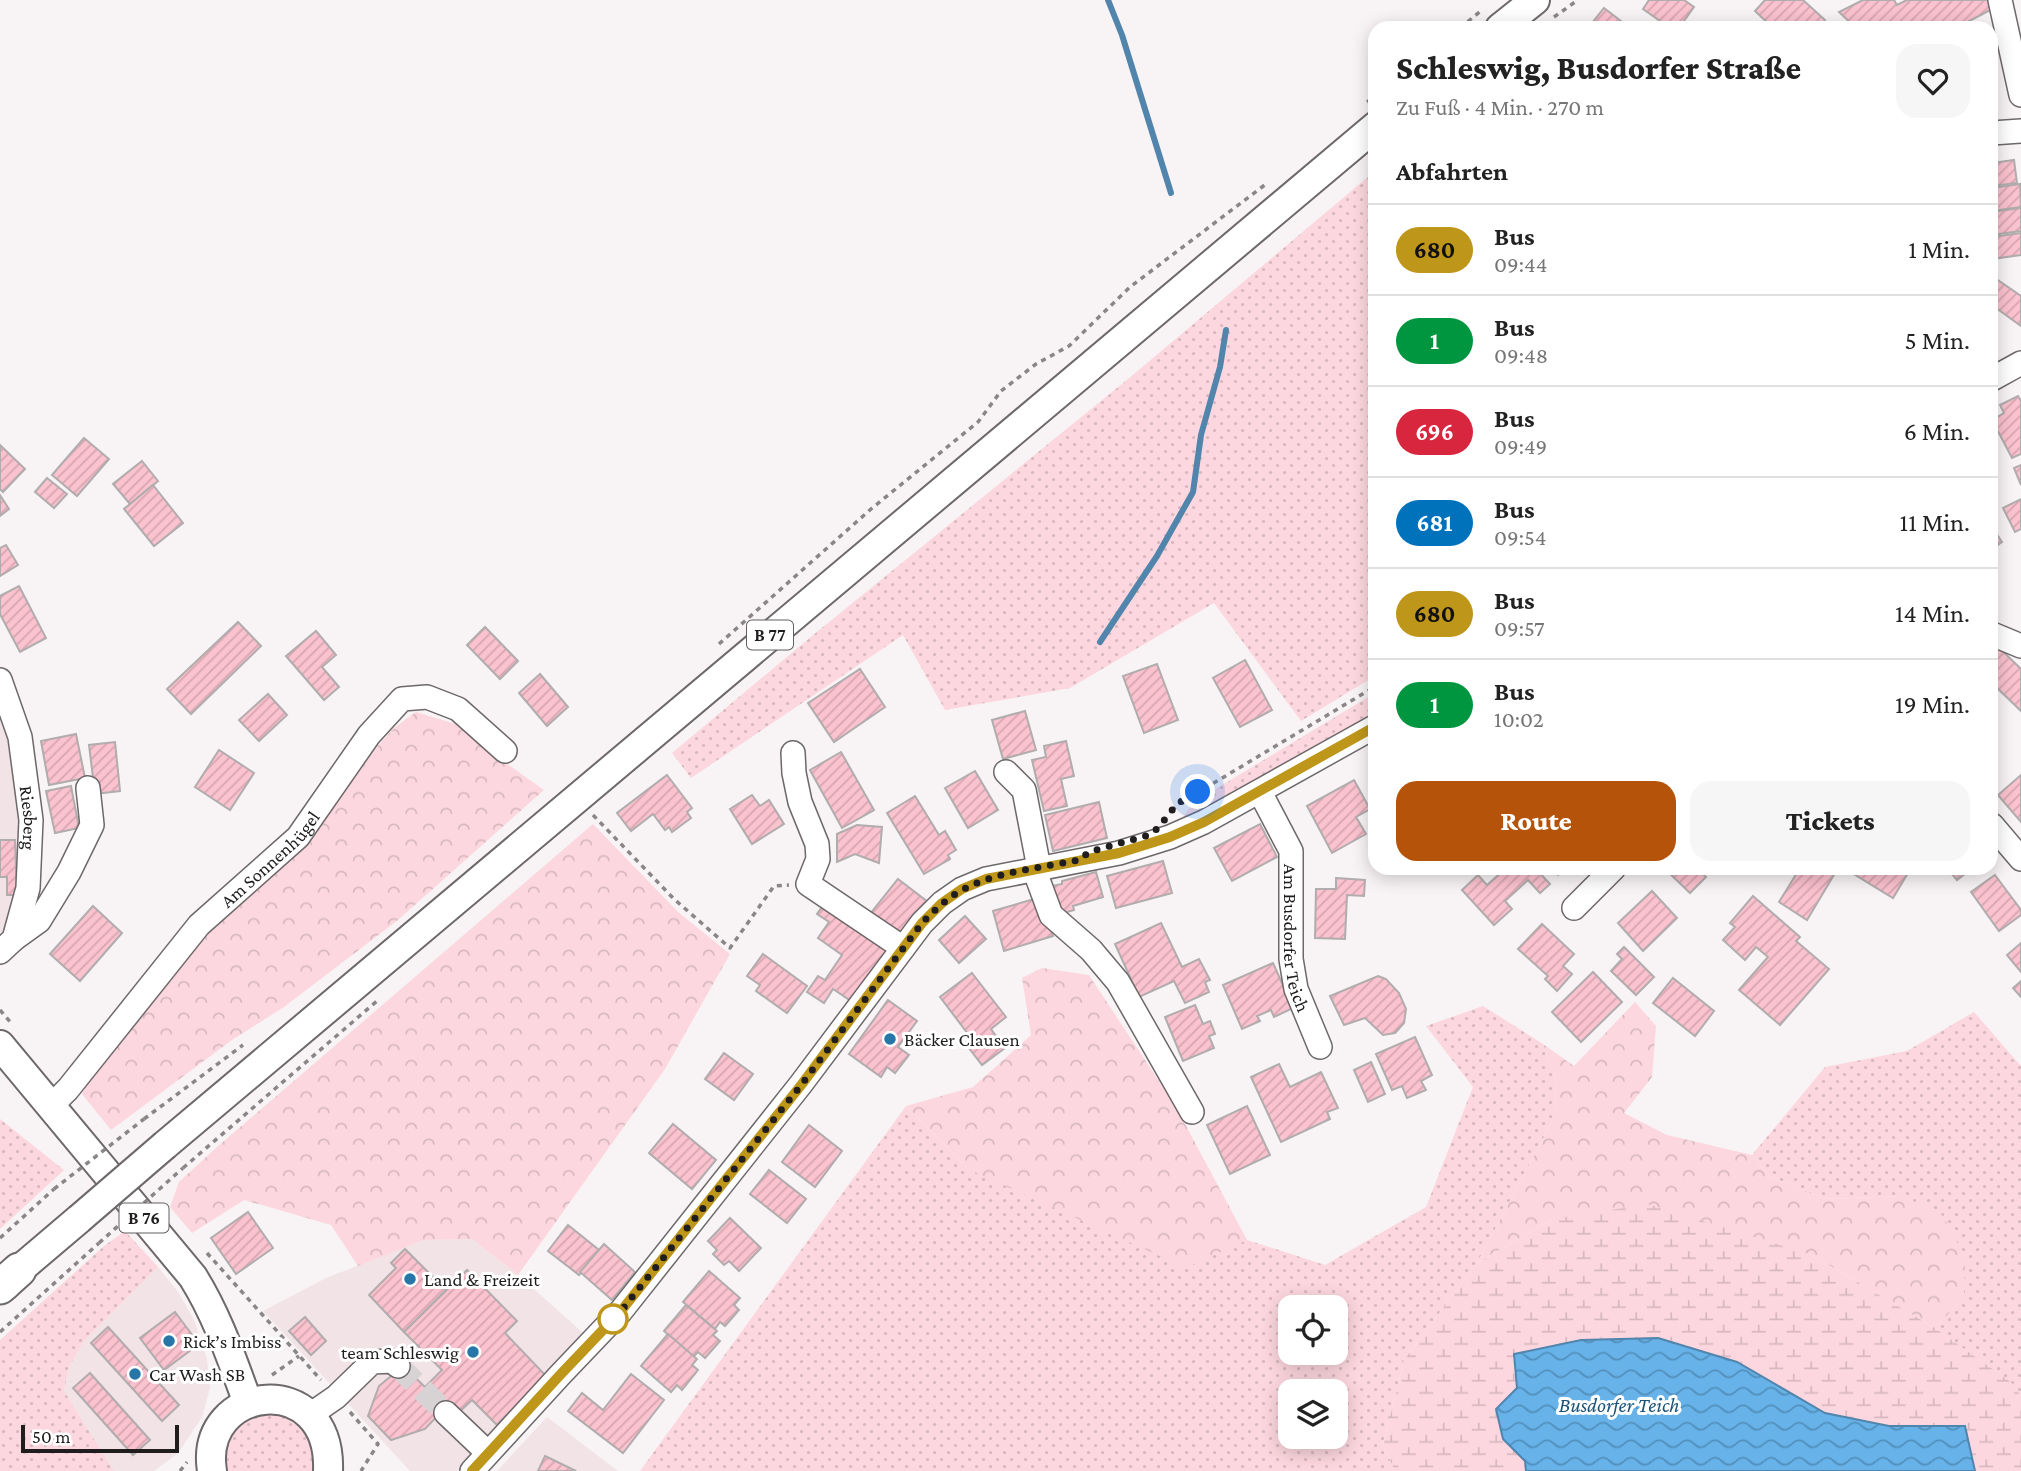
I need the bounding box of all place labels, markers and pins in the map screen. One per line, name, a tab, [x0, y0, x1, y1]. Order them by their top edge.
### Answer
place label: Bäcker Clausen	[904, 1029, 1020, 1050]
marker: Bäcker Clausen	[882, 1031, 898, 1047]
place label: Land & Freizeit	[424, 1269, 540, 1290]
marker: Land & Freizeit	[402, 1271, 418, 1287]
unlabelled marker	[598, 1304, 628, 1334]
place label: Rick’s Imbiss	[183, 1331, 281, 1352]
marker: Rick’s Imbiss	[161, 1333, 177, 1349]
place label: team Schleswig	[341, 1342, 459, 1363]
marker: team Schleswig	[465, 1344, 481, 1360]
place label: Car Wash SB	[149, 1364, 245, 1385]
marker: Car Wash SB	[127, 1366, 143, 1382]

